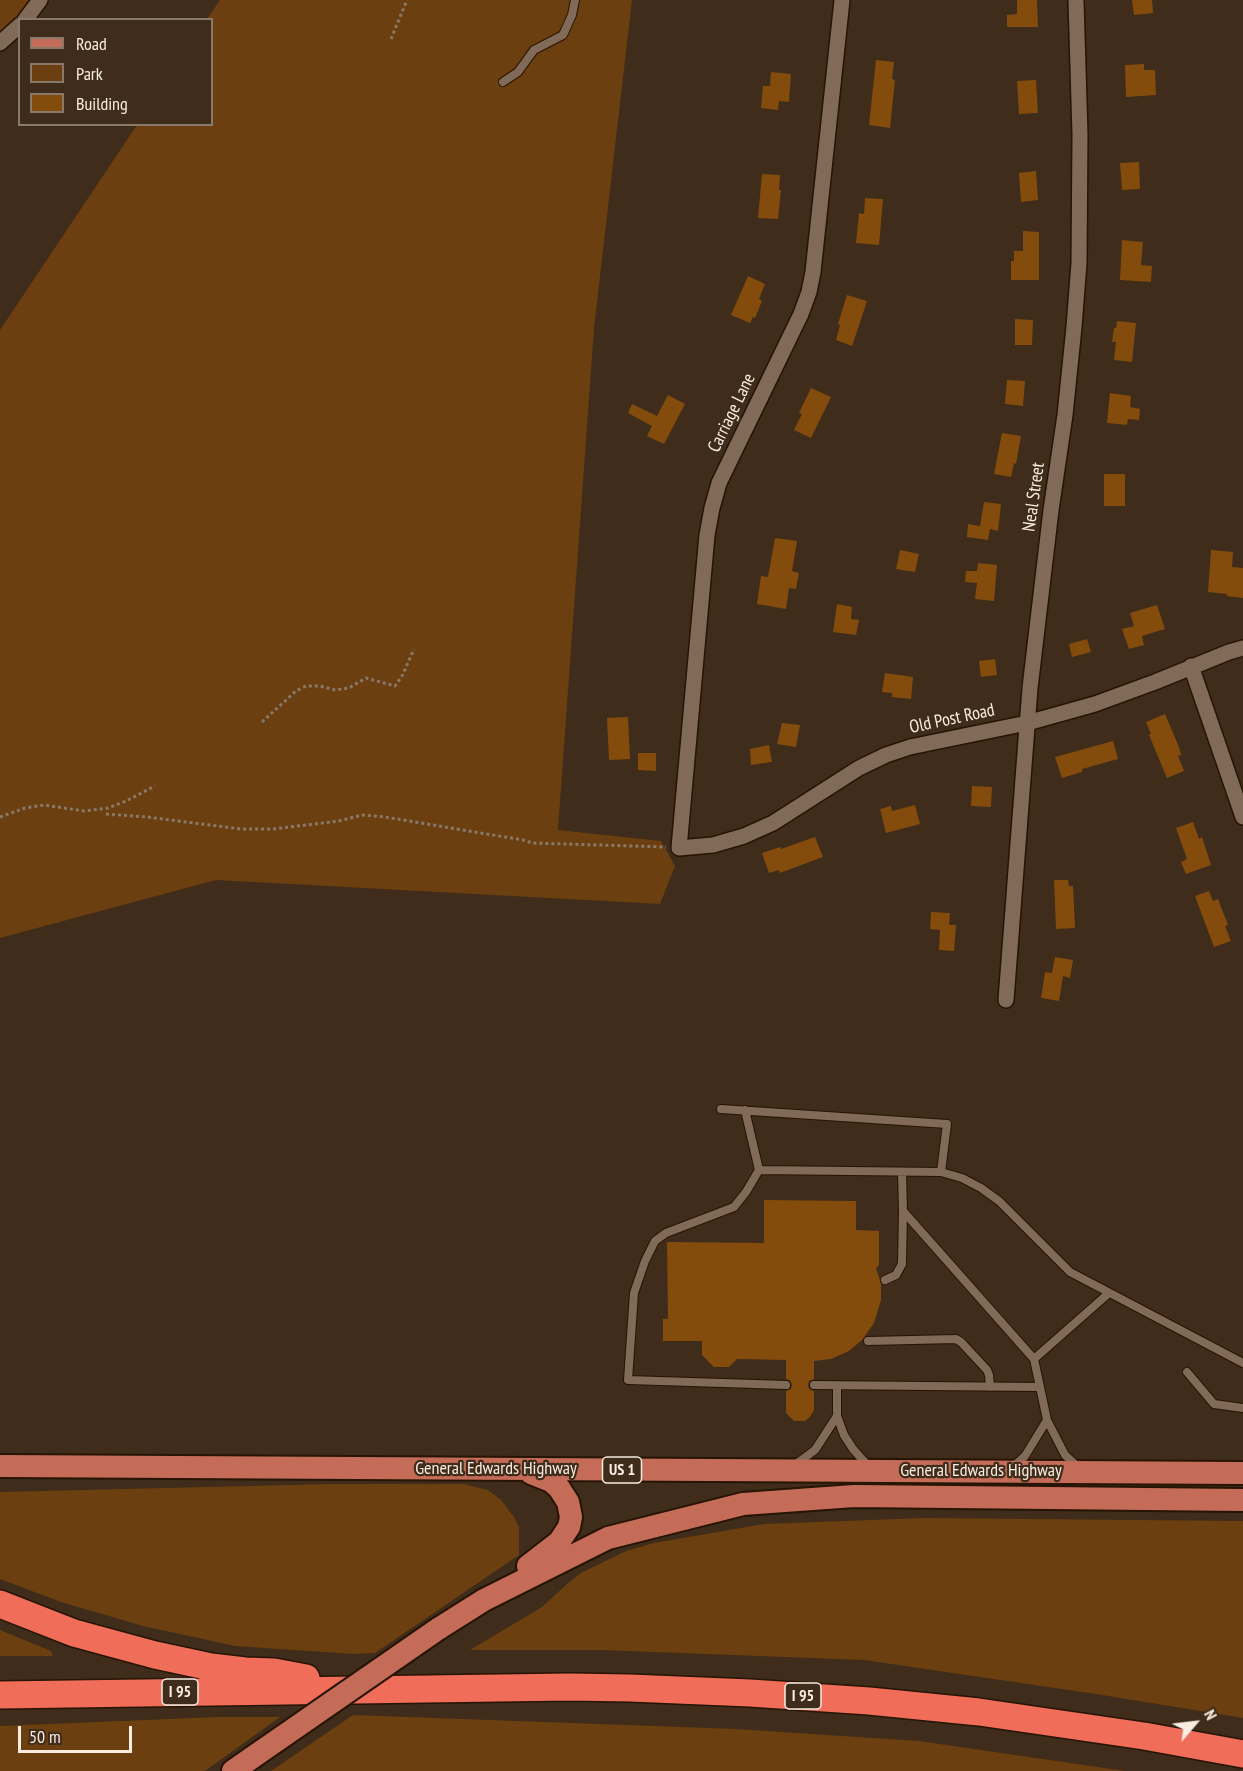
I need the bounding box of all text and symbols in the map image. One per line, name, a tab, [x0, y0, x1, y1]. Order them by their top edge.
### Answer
legend	[18, 18, 213, 126]
text: Road	[76, 32, 107, 55]
text: Park	[76, 62, 103, 85]
text: Building	[76, 92, 128, 115]
street label: Carriage Lane	[704, 370, 760, 456]
street label: Neal Street	[1018, 461, 1050, 533]
street label: Old Post Road	[907, 699, 997, 739]
road number: US 1	[602, 1457, 642, 1483]
street label: General Edwards Highway	[415, 1458, 577, 1480]
street label: General Edwards Highway	[900, 1460, 1062, 1482]
road number: I 95	[162, 1679, 198, 1705]
road number: I 95	[785, 1683, 821, 1709]
north arrow	[1165, 1693, 1225, 1753]
text: N	[1200, 1706, 1222, 1723]
scale bar	[21, 1714, 135, 1752]
text: 50 m	[29, 1725, 61, 1748]

